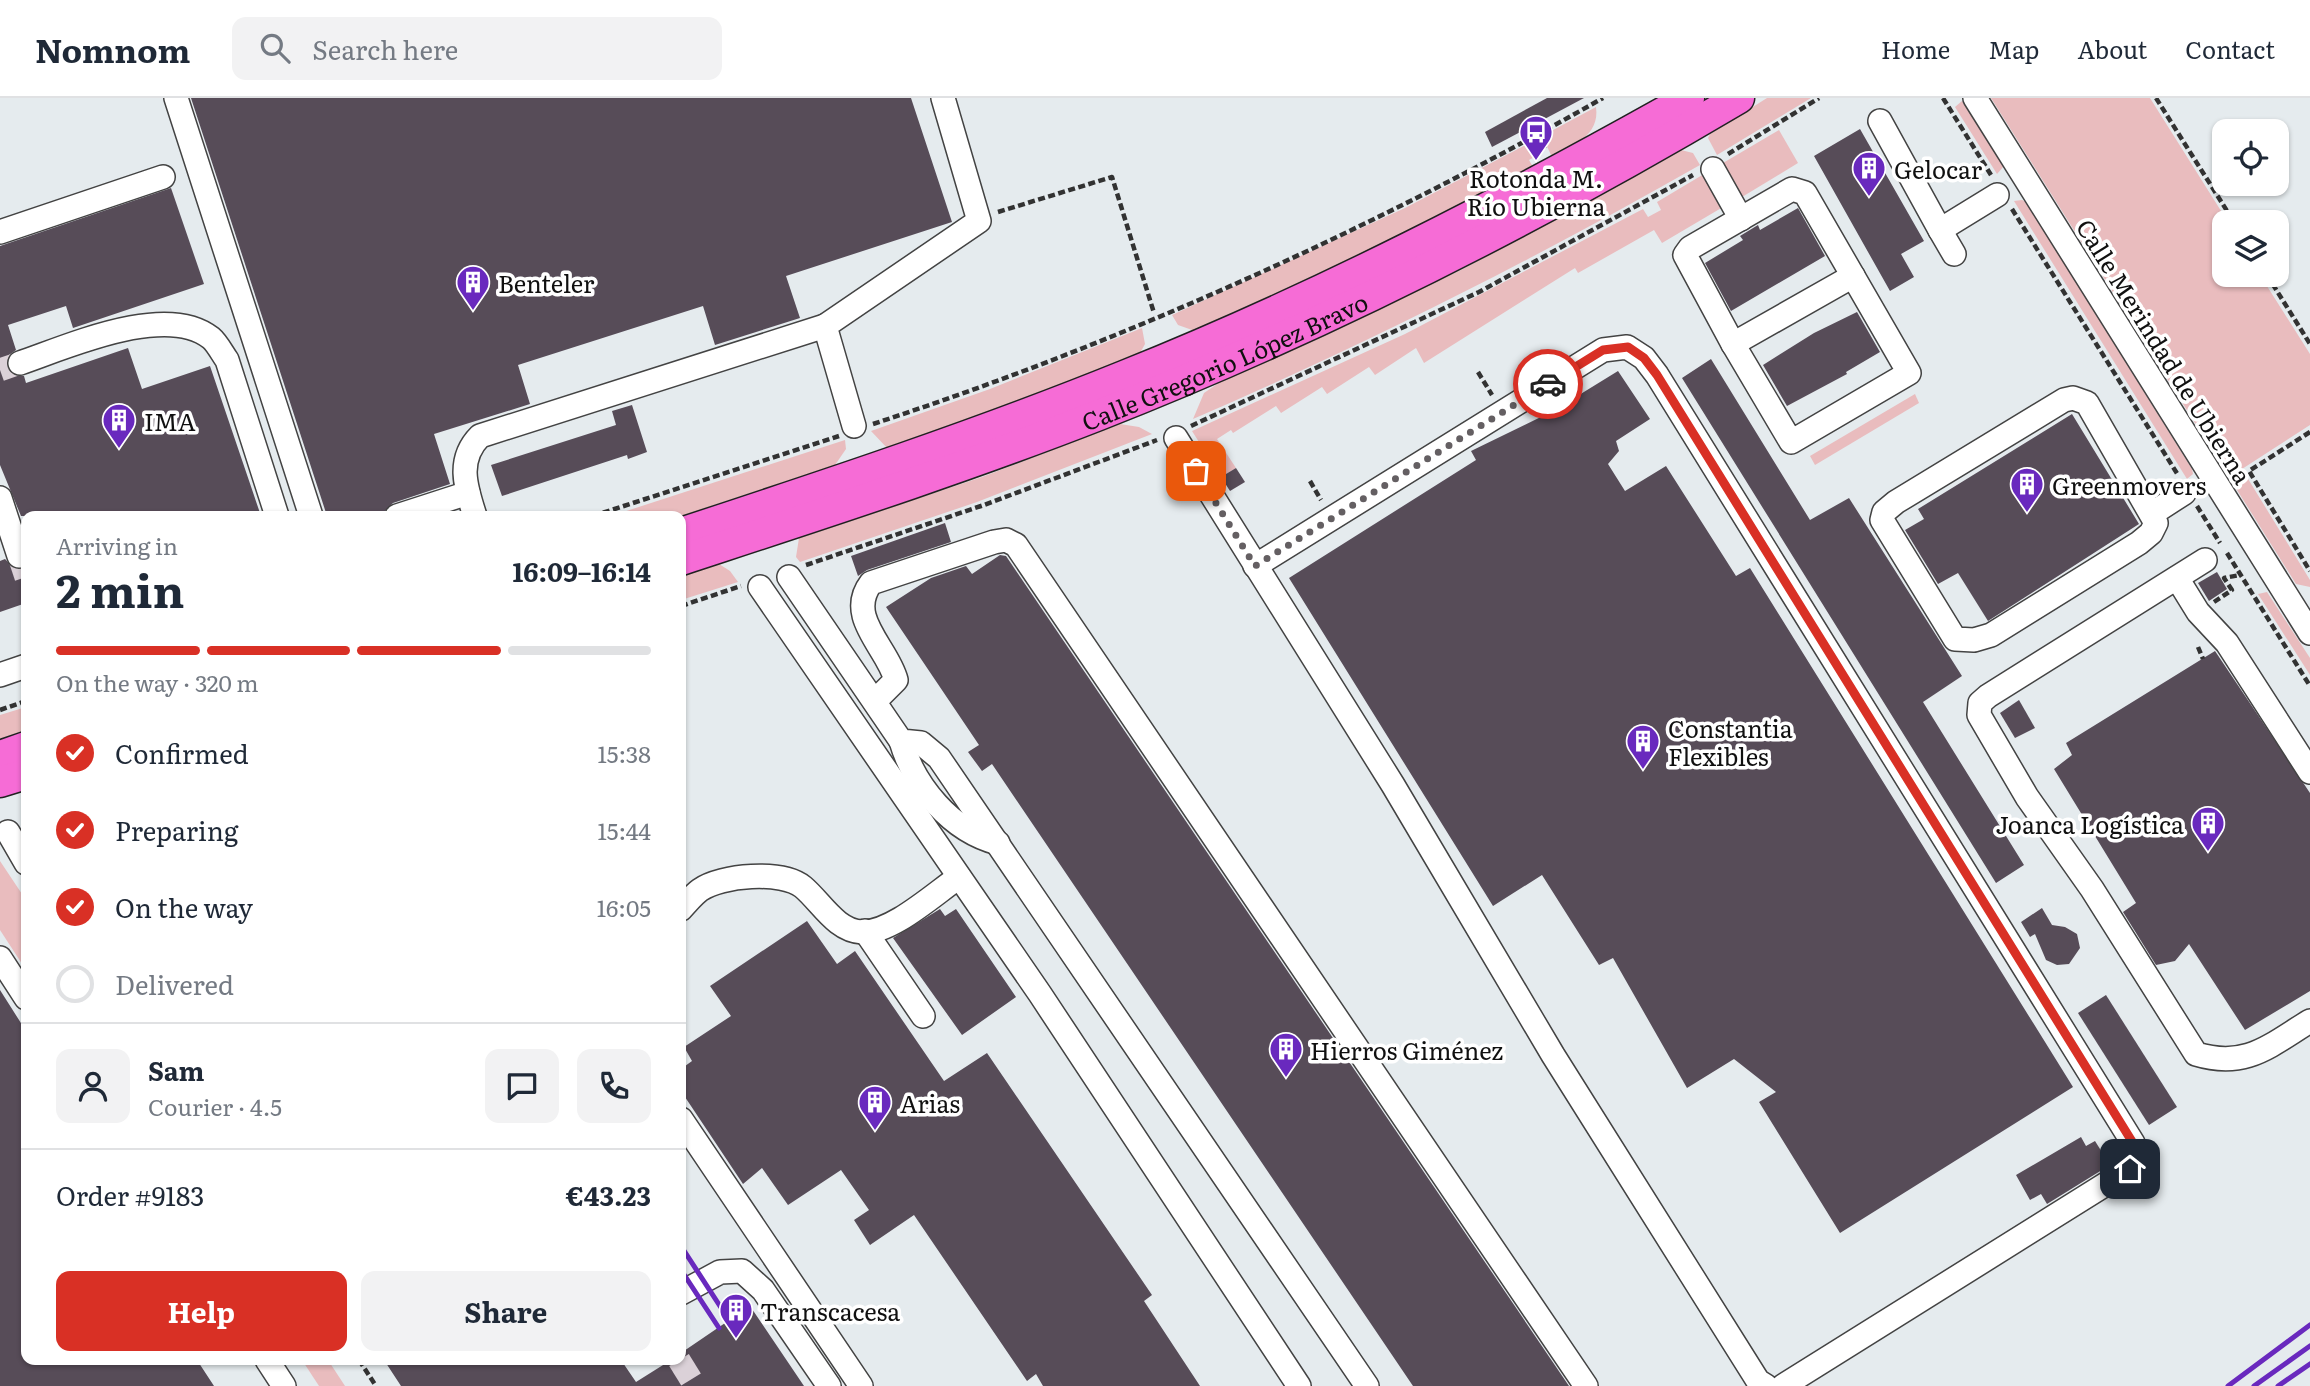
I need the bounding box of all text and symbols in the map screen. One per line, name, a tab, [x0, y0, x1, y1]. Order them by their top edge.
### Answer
search box	[232, 17, 722, 80]
text: Nomnom	[35, 24, 190, 73]
icon: search	[256, 29, 294, 67]
text: Search here	[312, 29, 458, 68]
text: Home	[1881, 31, 1950, 66]
text: Map	[1988, 31, 2039, 66]
text: About	[2077, 31, 2147, 66]
text: Contact	[2185, 31, 2275, 66]
bus stop icon: Rotonda M. Río Ubierna	[1517, 113, 1555, 162]
map controls	[2212, 119, 2289, 287]
button: locate	[2212, 119, 2289, 196]
building icon: Gelocar	[1850, 149, 1888, 198]
place label: Gelocar	[1894, 151, 1983, 186]
place label: Rotonda M. Río Ubierna	[1467, 160, 1605, 223]
button: layers	[2212, 210, 2289, 287]
street label: Calle Merindad de Ubierna	[2069, 212, 2261, 490]
building icon: Benteler	[454, 263, 492, 312]
place label: Benteler	[498, 265, 595, 300]
street label: Calle Gregorio López Bravo	[1076, 283, 1373, 438]
courier	[1513, 349, 1583, 419]
icon: car	[1529, 365, 1567, 403]
building icon: IMA	[100, 401, 138, 450]
place label: IMA	[144, 403, 196, 438]
pin	[1166, 441, 1226, 501]
icon: bag	[1177, 452, 1215, 490]
building icon: Greenmovers	[2008, 465, 2046, 514]
place label: Greenmovers	[2052, 467, 2206, 502]
text: Arriving in	[56, 528, 178, 562]
text: 16:09–16:14	[513, 551, 651, 590]
text: 2 min	[56, 554, 185, 622]
text: On the way · 320 m	[56, 665, 259, 699]
place label: Constantia Flexibles	[1668, 710, 1793, 773]
building icon: Constantia Flexibles	[1624, 722, 1662, 771]
text: Confirmed	[115, 733, 249, 772]
icon: check	[56, 734, 94, 772]
text: 15:38	[597, 736, 651, 770]
building icon: Joanca Logística	[2189, 804, 2227, 853]
place label: Joanca Logística	[1995, 806, 2184, 841]
text: Preparing	[115, 810, 238, 849]
icon: check	[56, 811, 94, 849]
text: 15:44	[597, 813, 651, 847]
text: On the way	[115, 887, 253, 926]
icon: check	[56, 888, 94, 926]
text: 16:05	[597, 890, 651, 924]
text: Delivered	[115, 964, 234, 1003]
building icon: Hierros Giménez	[1267, 1030, 1305, 1079]
place label: Hierros Giménez	[1310, 1032, 1504, 1067]
button: person	[56, 1049, 130, 1123]
button: chat	[485, 1049, 559, 1123]
button: phone	[577, 1049, 651, 1123]
text: Sam	[148, 1050, 204, 1089]
building icon: Arias	[856, 1083, 894, 1132]
place label: Arias	[900, 1085, 960, 1120]
text: Courier · 4.5	[148, 1089, 282, 1123]
pin	[2100, 1139, 2160, 1199]
icon: home	[2111, 1150, 2149, 1188]
text: Order #9183	[56, 1175, 204, 1214]
text: €43.23	[566, 1175, 651, 1214]
button: Help	[56, 1271, 347, 1351]
button: Share	[361, 1271, 651, 1351]
building icon: Transcacesa	[717, 1291, 755, 1340]
place label: Transcacesa	[760, 1293, 900, 1328]

